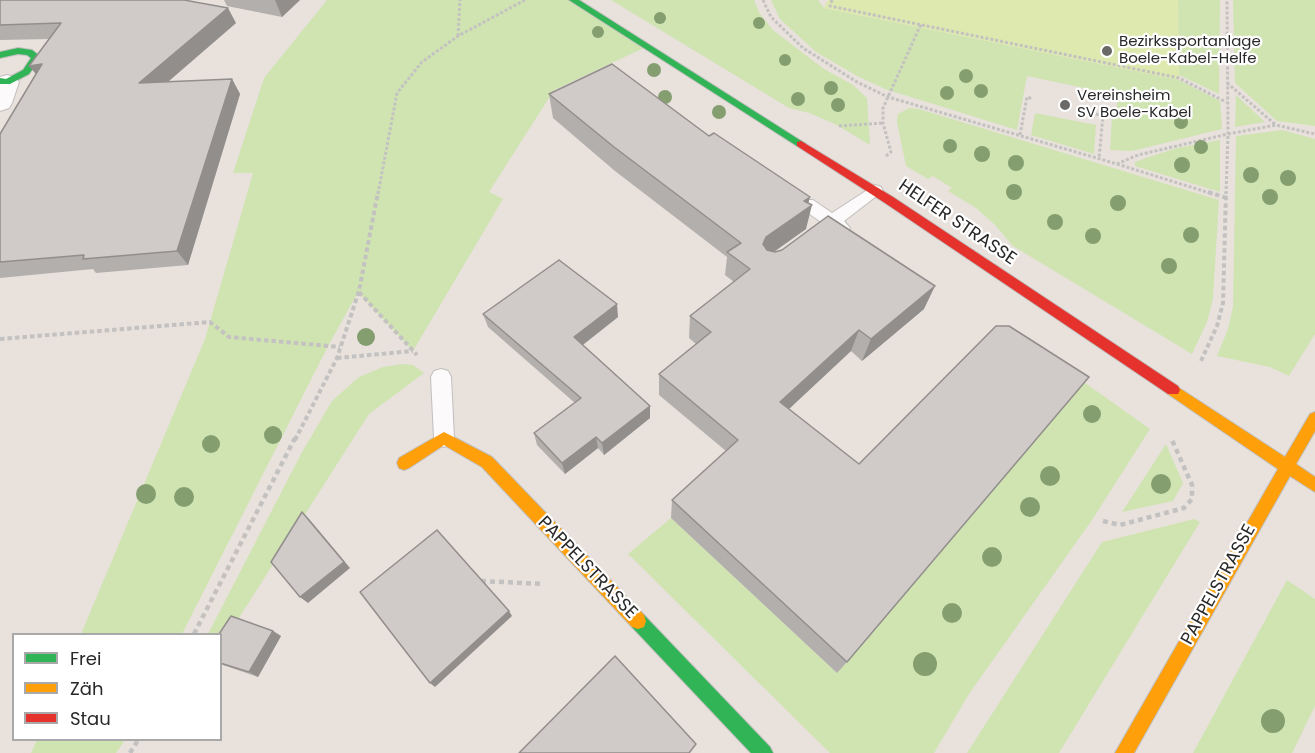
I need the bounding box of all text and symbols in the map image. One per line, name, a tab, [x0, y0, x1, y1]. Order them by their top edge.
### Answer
place label: Bezirkssportanlage Boele-Kabel-Helfe	[1119, 33, 1261, 68]
marker: Bezirkssportanlage Boele-Kabel-Helfe	[1100, 44, 1114, 58]
place label: Vereinsheim SV Boele-Kabel	[1077, 87, 1192, 122]
marker: Vereinsheim SV Boele-Kabel	[1058, 98, 1072, 112]
street label: HELFER STRASSE	[894, 176, 1020, 270]
street label: PAPPELSTRASSE	[533, 512, 641, 624]
street label: PAPPELSTRASSE	[1177, 521, 1261, 649]
legend	[12, 633, 222, 741]
text: Frei	[70, 646, 101, 671]
text: Zäh	[70, 676, 103, 701]
text: Stau	[70, 706, 111, 731]

